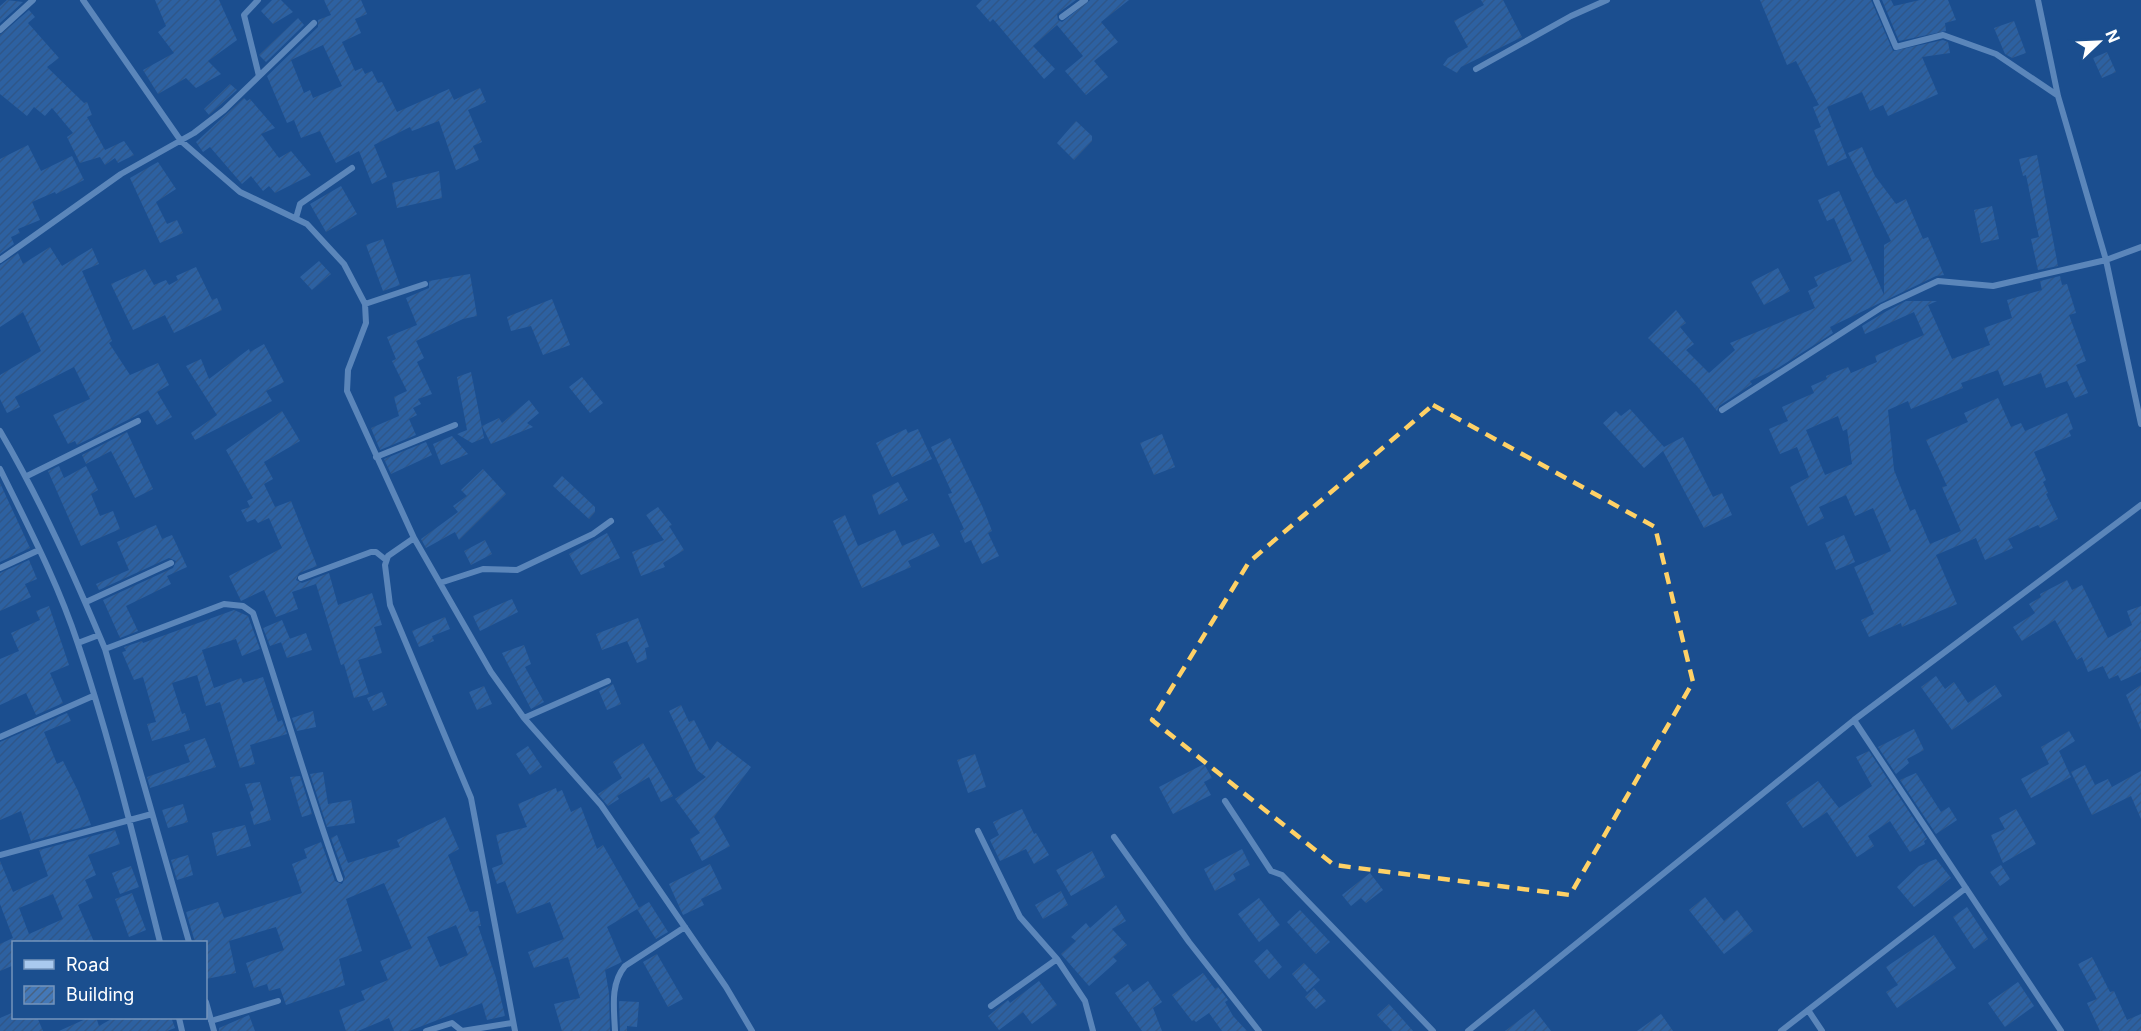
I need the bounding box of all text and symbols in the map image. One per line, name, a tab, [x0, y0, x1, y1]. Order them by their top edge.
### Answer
north arrow	[2069, 12, 2129, 72]
text: N	[2101, 27, 2124, 46]
legend	[12, 941, 207, 1019]
text: Road	[66, 954, 109, 975]
text: Building	[66, 984, 134, 1005]

